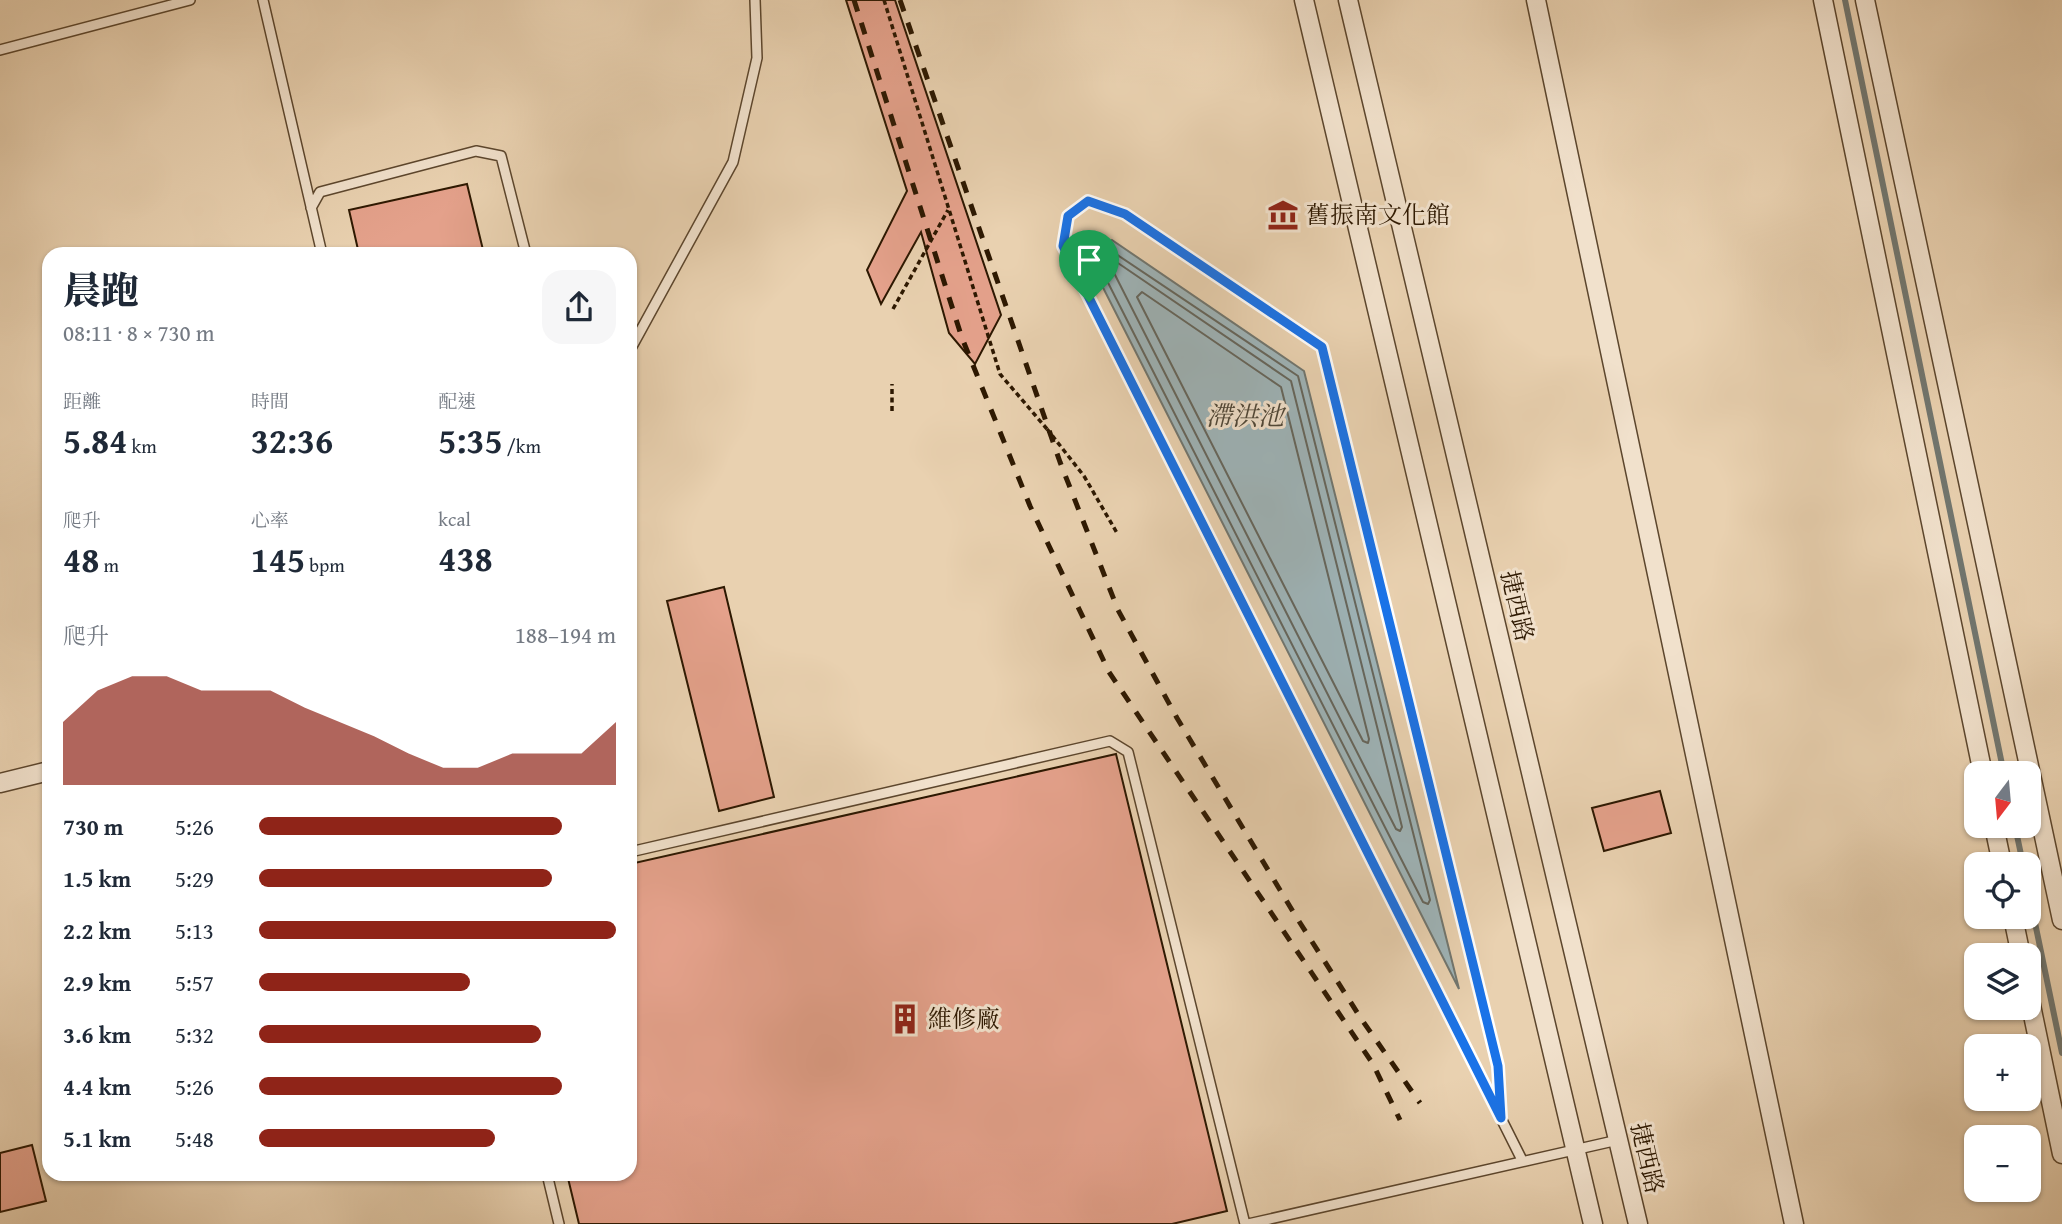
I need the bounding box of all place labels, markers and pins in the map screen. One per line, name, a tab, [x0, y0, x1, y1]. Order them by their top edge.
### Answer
place label: 舊振南文化館	[1306, 197, 1450, 232]
museum icon: 舊振南文化館	[1266, 198, 1300, 232]
pin	[1059, 230, 1119, 302]
place label: 維修廠	[928, 1001, 1000, 1036]
building icon: 維修廠	[888, 1002, 922, 1036]

